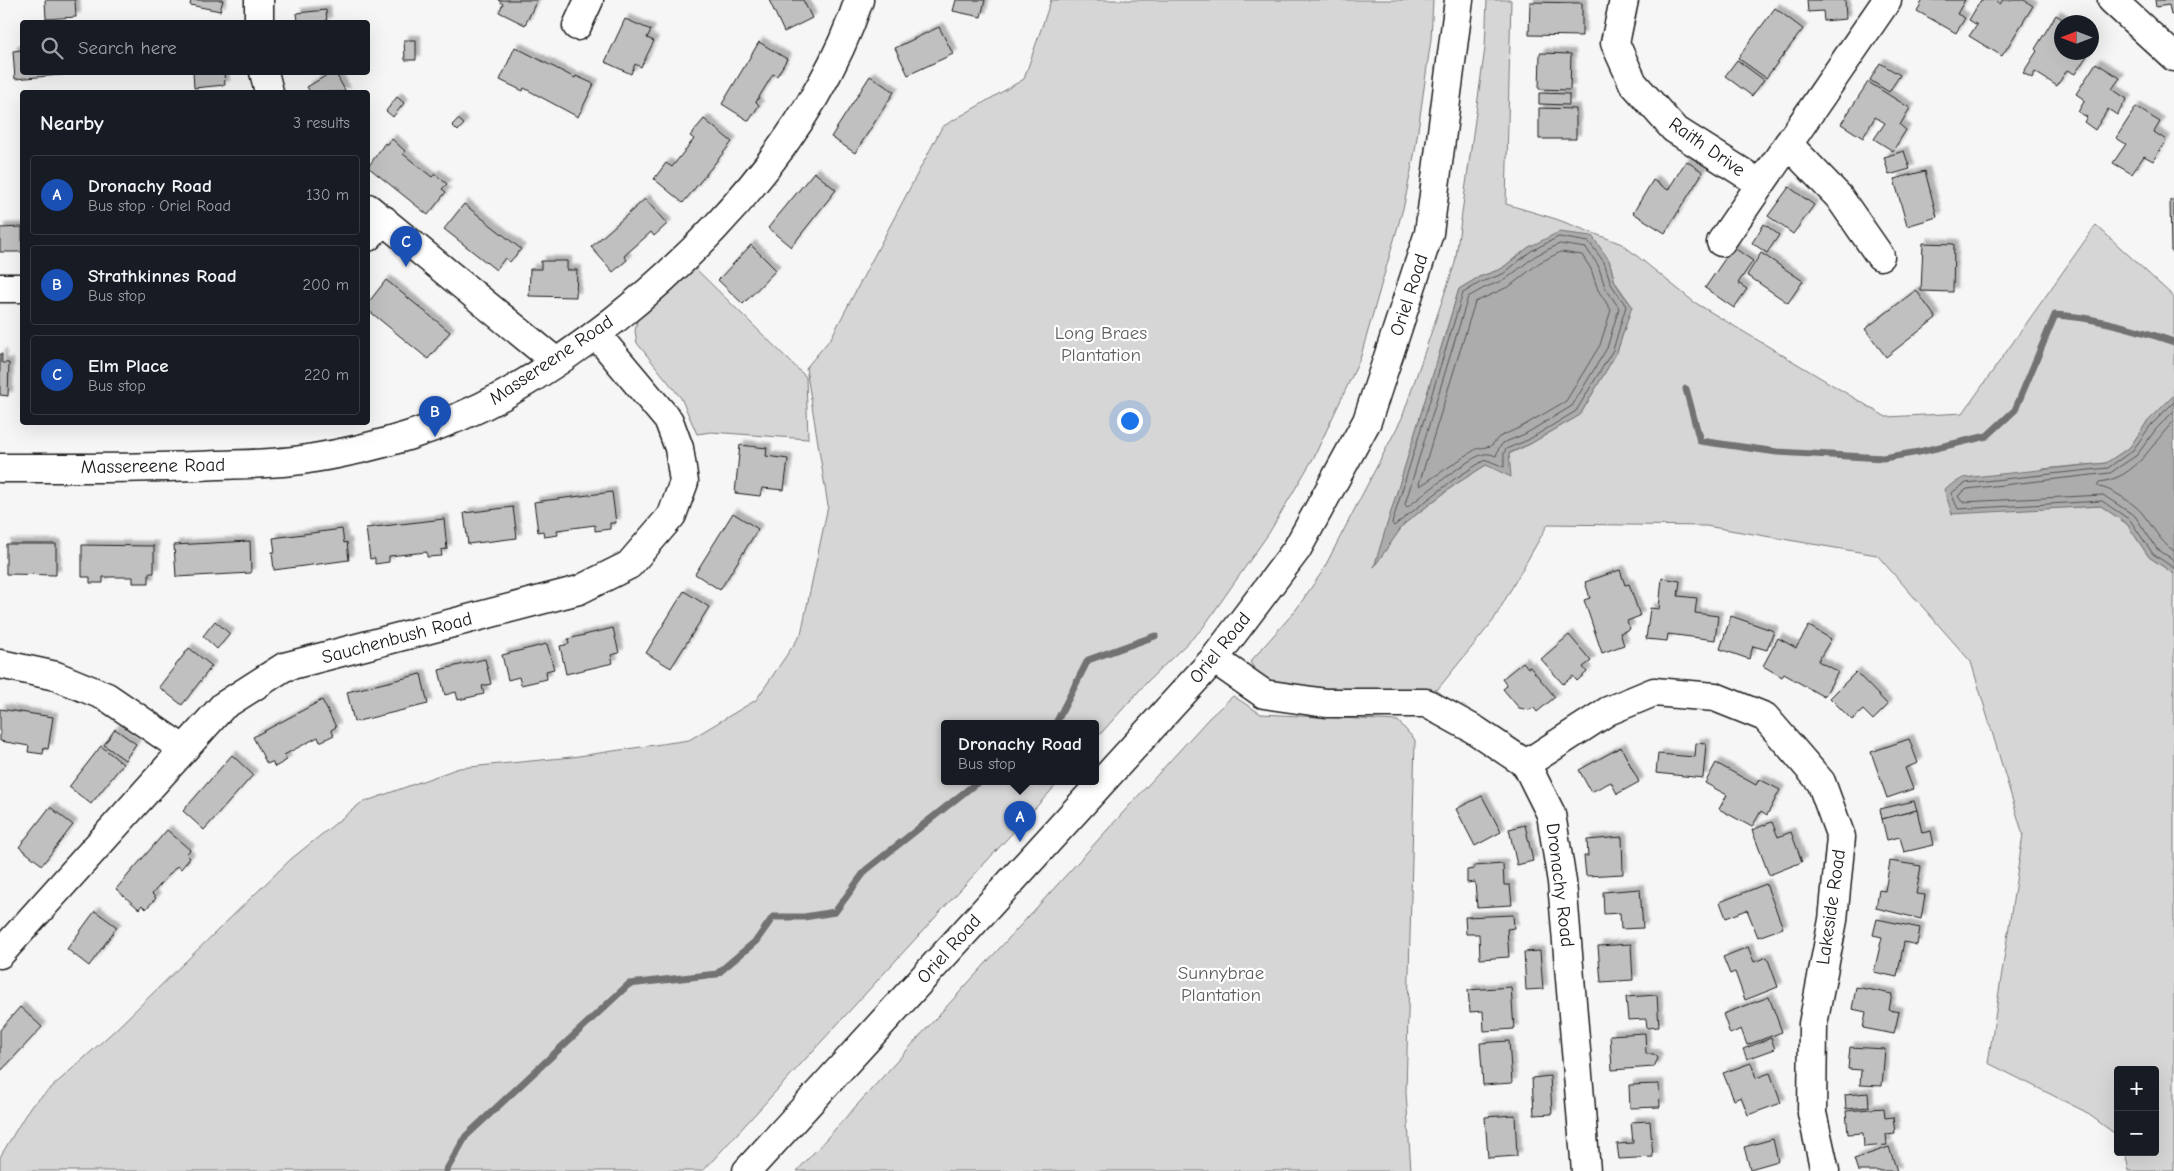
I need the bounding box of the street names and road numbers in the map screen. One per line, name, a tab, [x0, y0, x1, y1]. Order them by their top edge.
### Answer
street label: Raith Drive	[1665, 113, 1749, 181]
street label: Oriel Road	[1385, 251, 1433, 339]
street label: Massereene Road	[485, 310, 617, 410]
street label: Massereene Road	[81, 454, 225, 478]
street label: Sauchenbush Road	[319, 607, 475, 669]
street label: Oriel Road	[1185, 608, 1255, 688]
street label: Dronachy Road	[1541, 822, 1579, 948]
street label: Lakeside Road	[1812, 848, 1850, 966]
street label: Oriel Road	[912, 910, 986, 988]

